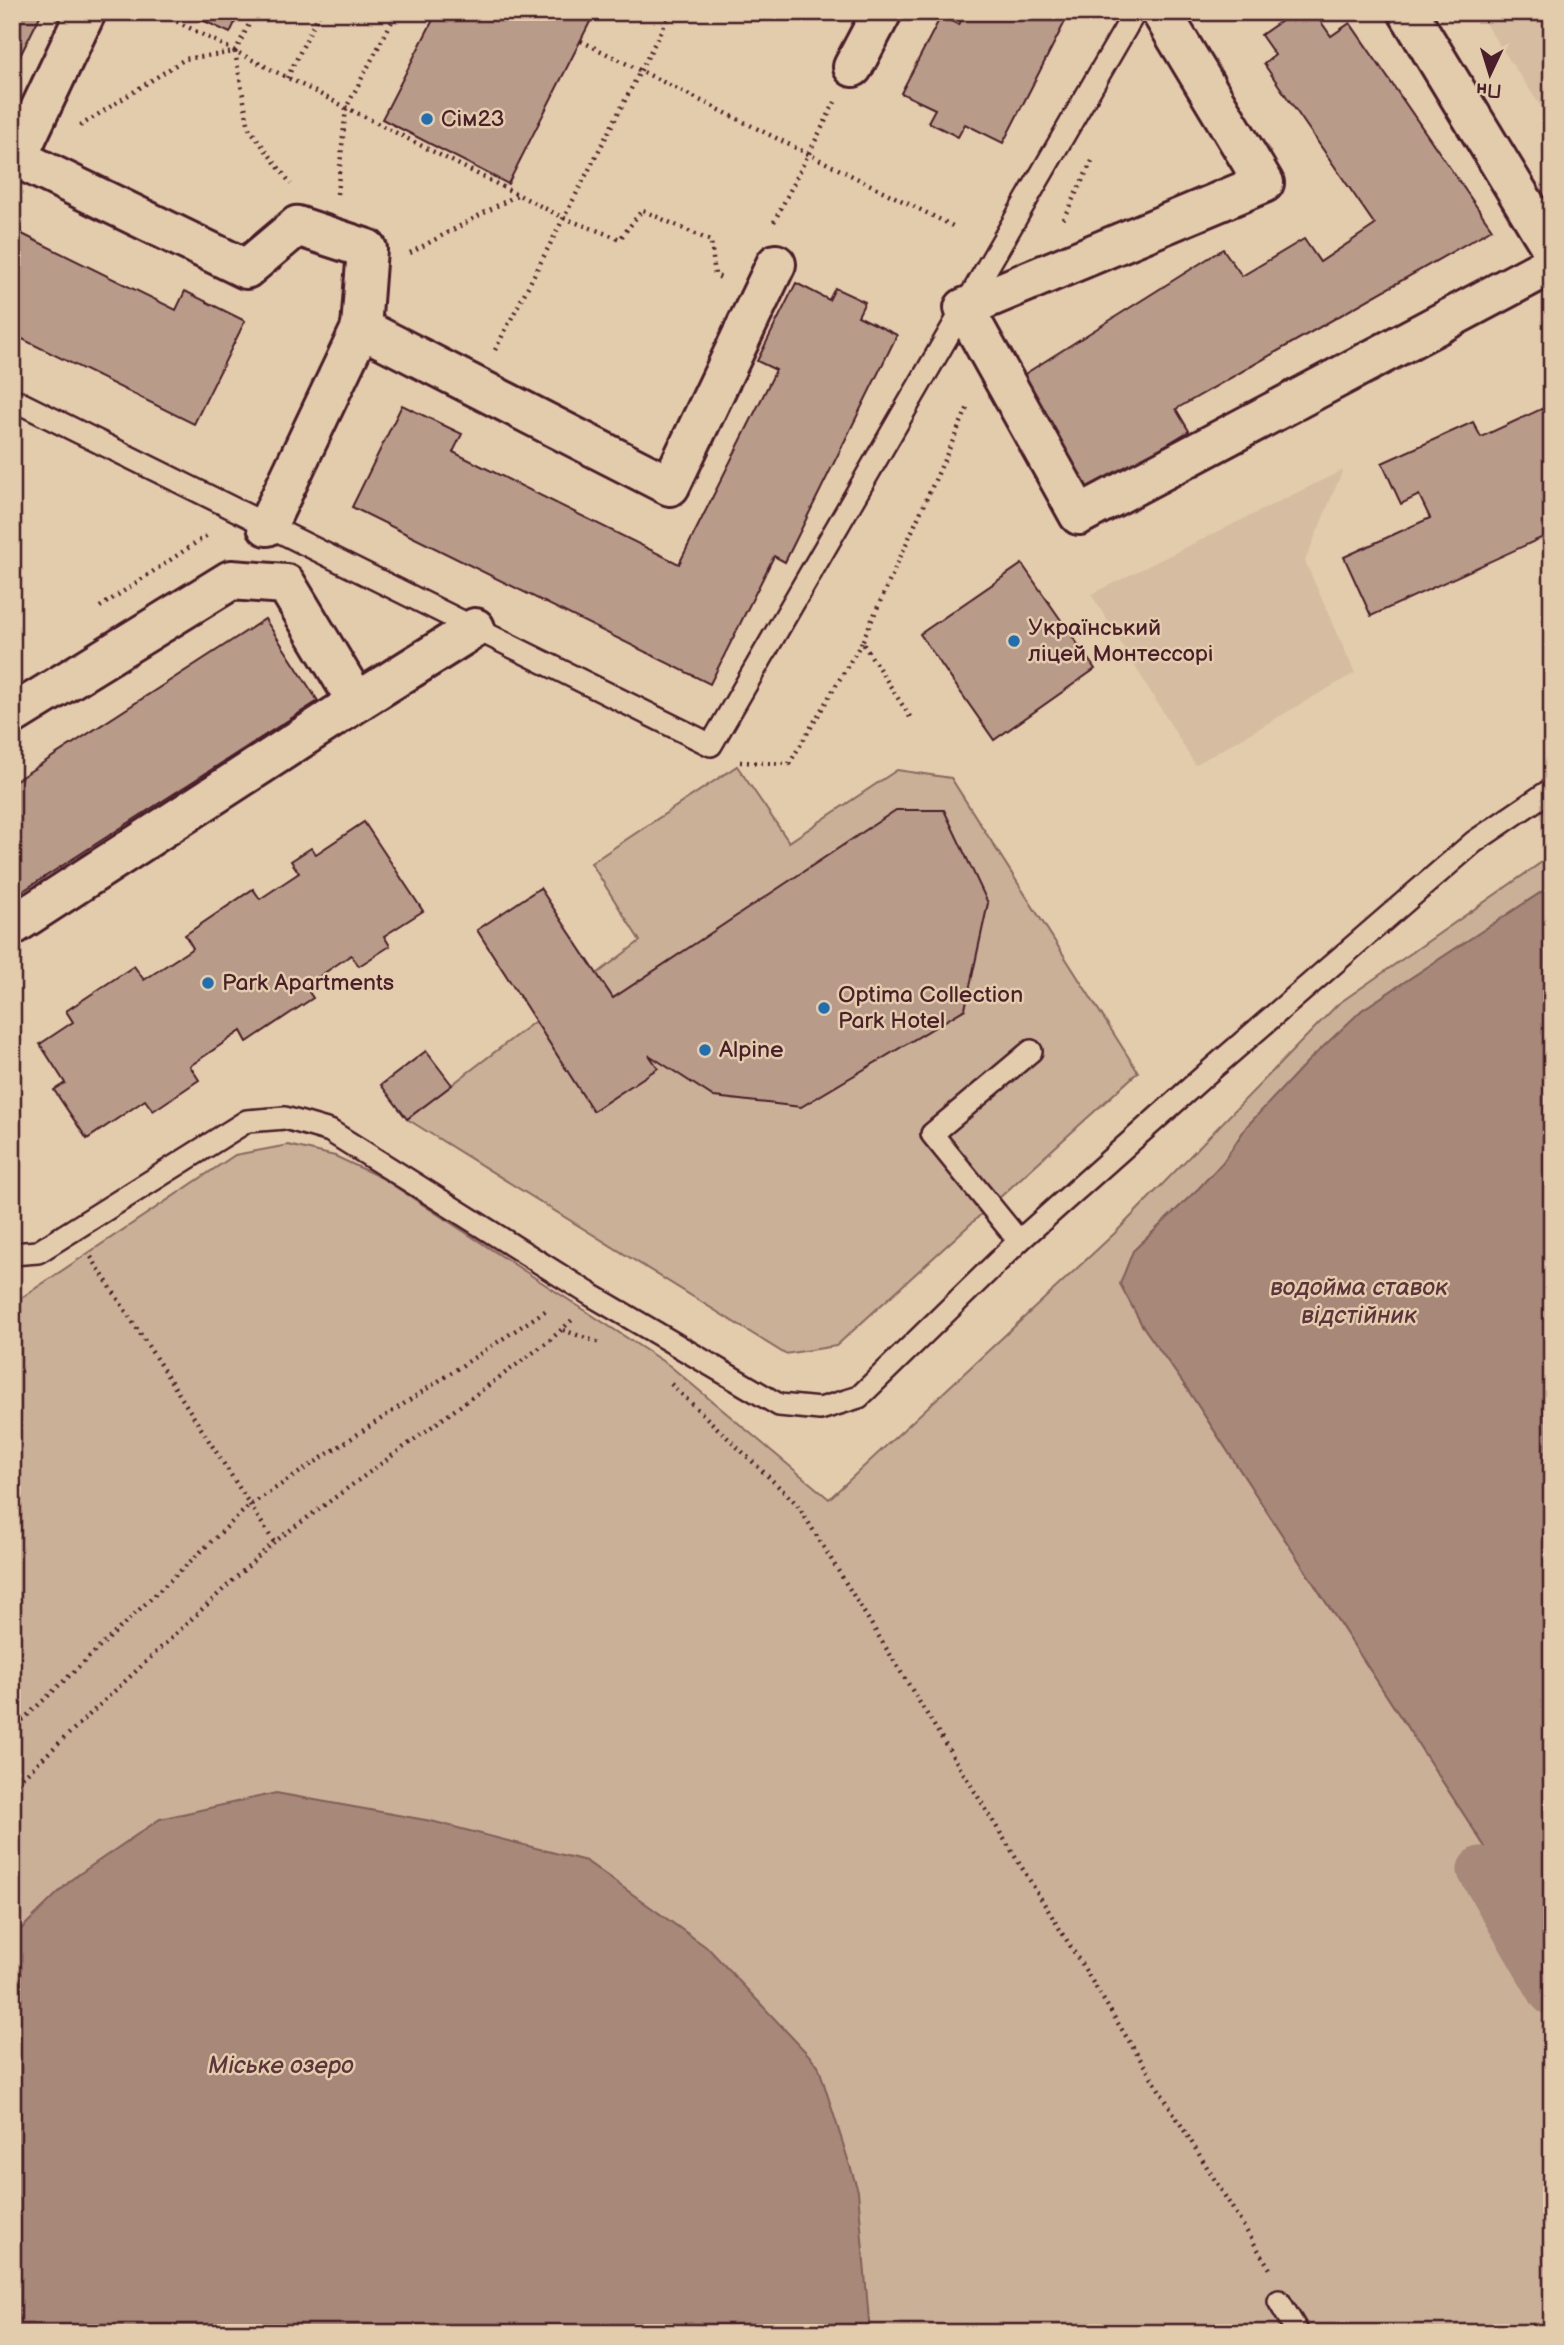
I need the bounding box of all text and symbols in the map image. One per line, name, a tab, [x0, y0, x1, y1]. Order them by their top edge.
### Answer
north arrow	[1456, 38, 1526, 108]
text: Пн	[1475, 77, 1502, 102]
place label: Сім23	[441, 105, 505, 133]
marker: Сім23	[419, 111, 435, 127]
place label: Український ліцей Монтессорі	[1028, 614, 1213, 668]
marker: Український ліцей Монтессорі	[1006, 633, 1022, 649]
place label: Park Apartments	[222, 969, 394, 997]
marker: Park Apartments	[200, 975, 216, 991]
place label: Optima Collection Park Hotel	[838, 981, 1023, 1035]
marker: Optima Collection Park Hotel	[816, 1000, 832, 1016]
place label: Alpine	[719, 1036, 784, 1064]
marker: Alpine	[697, 1042, 713, 1058]
water label: водойма ставок відстійник	[1270, 1273, 1448, 1330]
water label: Міське озеро	[208, 2051, 354, 2080]

